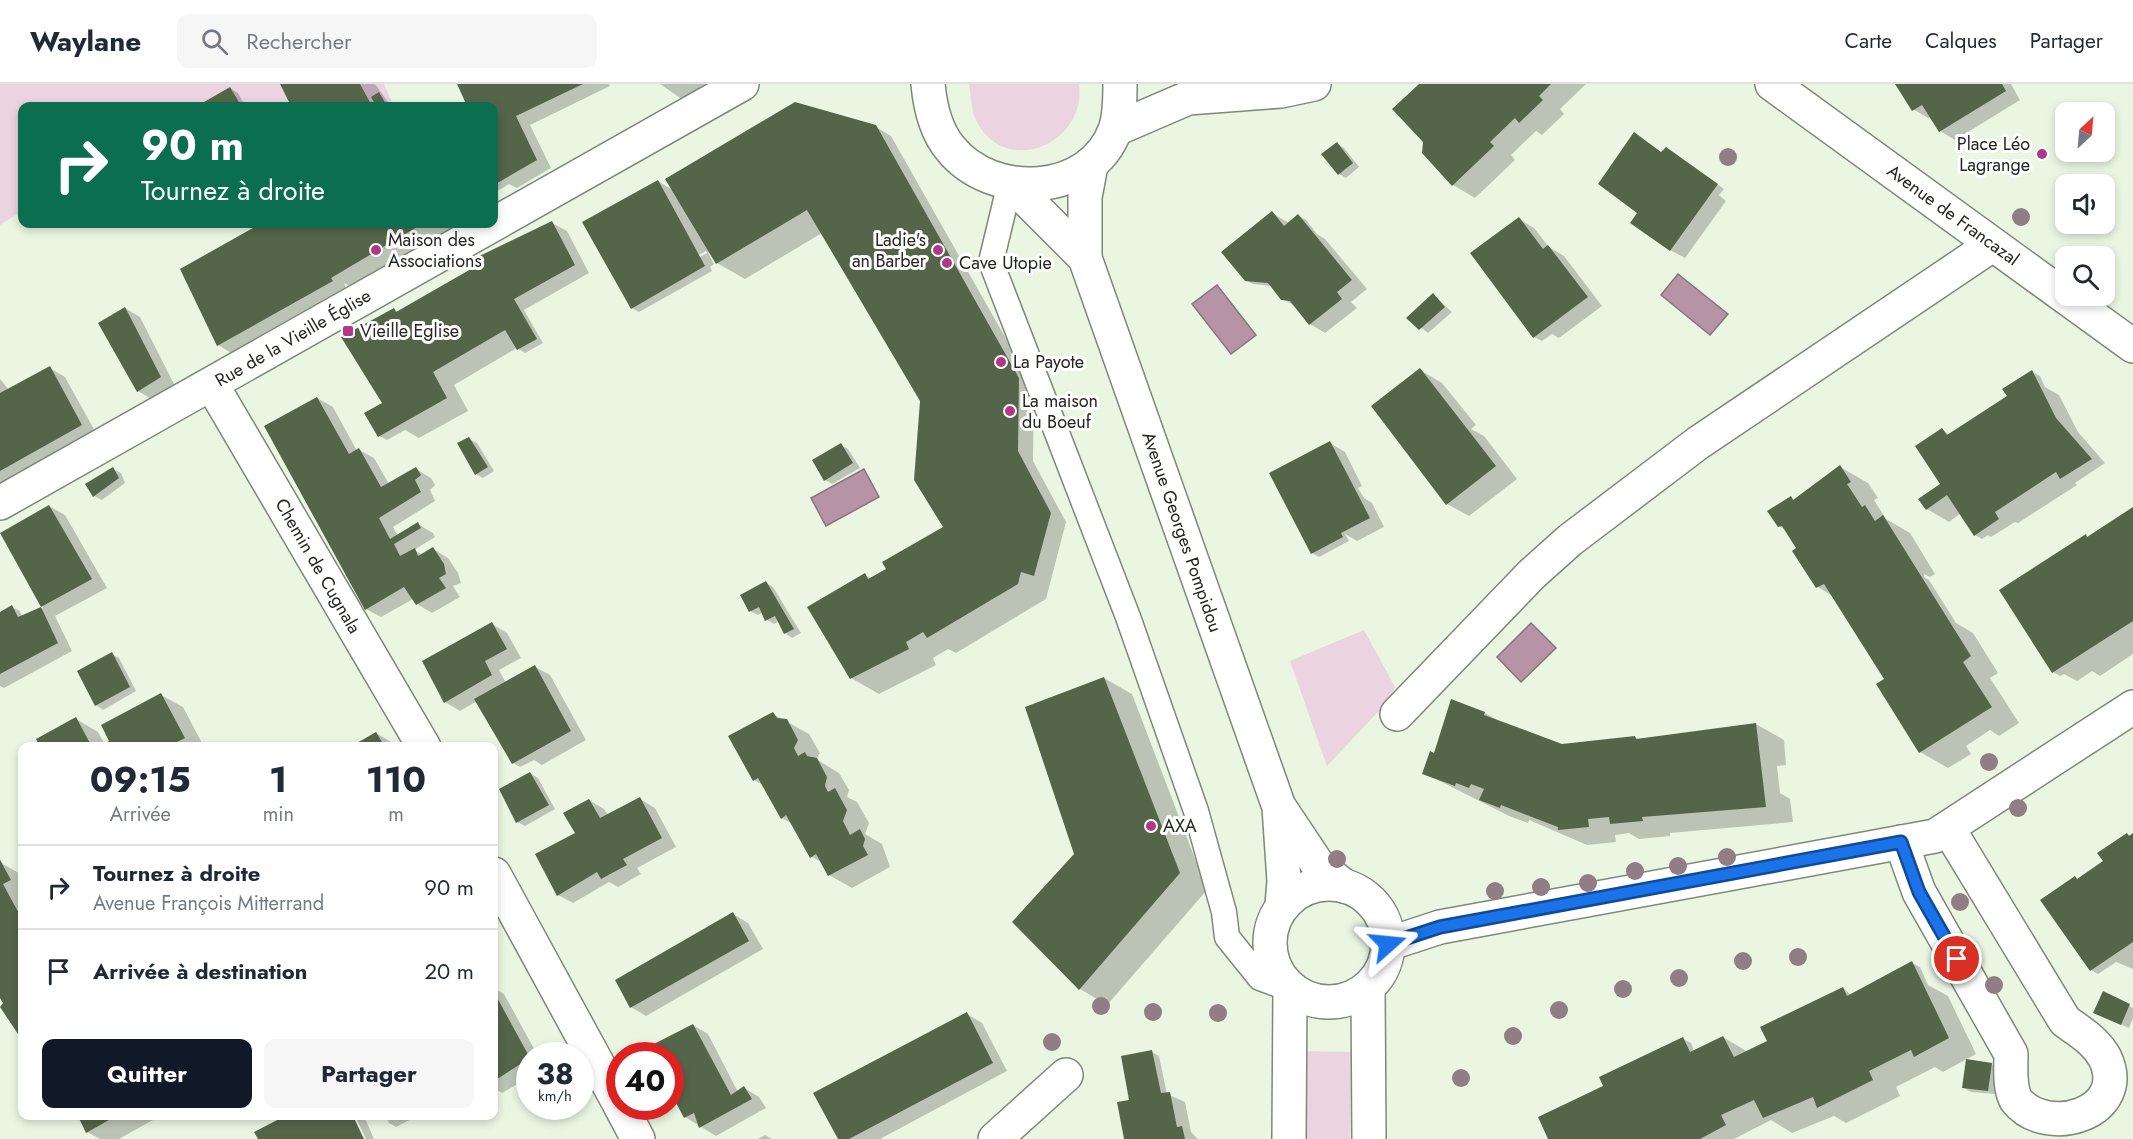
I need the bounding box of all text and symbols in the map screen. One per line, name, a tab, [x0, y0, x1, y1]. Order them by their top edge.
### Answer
search box	[177, 14, 597, 68]
text: Waylane	[30, 21, 141, 62]
icon: search	[198, 25, 231, 58]
text: Rechercher	[246, 25, 352, 57]
text: Carte	[1845, 26, 1892, 56]
text: Calques	[1925, 26, 1997, 56]
text: Partager	[2030, 26, 2103, 56]
north arrow	[2055, 102, 2115, 162]
map controls	[2055, 102, 2115, 306]
text: 90 m	[141, 115, 244, 176]
icon: right	[42, 126, 120, 204]
place label: Place Léo Lagrange	[1957, 131, 2030, 178]
marker: Place Léo Lagrange	[2035, 147, 2049, 161]
street label: Avenue de Francazal	[1882, 158, 2024, 272]
text: Tournez à droite	[141, 171, 325, 210]
button: sound	[2055, 174, 2115, 234]
place label: Maison des Associations	[388, 227, 482, 274]
place label: Ladie's an Barber	[852, 227, 927, 274]
marker: Maison des Associations	[369, 243, 383, 257]
marker: Ladie's an Barber	[931, 243, 945, 257]
button: search	[2055, 246, 2115, 306]
place label: Cave Utopie	[959, 250, 1052, 276]
marker: Cave Utopie	[940, 256, 954, 270]
street label: Rue de la Vieille Église	[210, 283, 376, 393]
place label: Vieille Eglise	[360, 318, 459, 344]
marker: Vieille Eglise	[341, 324, 355, 338]
place label: La Payote	[1013, 349, 1084, 375]
marker: La Payote	[994, 355, 1008, 369]
place label: La maison du Boeuf	[1022, 388, 1098, 435]
marker: La maison du Boeuf	[1003, 404, 1017, 418]
street label: Avenue Georges Pompidou	[1135, 428, 1229, 636]
street label: Chemin de Cugnala	[269, 493, 367, 639]
text: 09:15	[90, 753, 191, 805]
text: 1	[269, 753, 287, 805]
text: 110	[366, 753, 426, 805]
text: Arrivée	[110, 800, 171, 829]
text: min	[263, 800, 294, 829]
text: m	[388, 800, 404, 829]
place label: AXA	[1163, 813, 1197, 839]
marker: AXA	[1144, 819, 1158, 833]
text: Tournez à droite	[93, 857, 260, 889]
icon: right	[42, 871, 75, 904]
text: 90 m	[424, 871, 474, 903]
text: Avenue François Mitterrand	[93, 889, 324, 918]
position arrow	[1356, 912, 1420, 976]
pin	[1931, 933, 1982, 984]
icon: arrive	[1940, 942, 1973, 975]
icon: arrive	[42, 955, 75, 988]
text: Arrivée à destination	[93, 955, 307, 987]
text: 20 m	[425, 955, 474, 987]
button: Quitter	[42, 1039, 252, 1108]
button: Partager	[264, 1039, 474, 1108]
speed limit sign: 40	[606, 1042, 684, 1120]
text: 38	[536, 1052, 574, 1095]
text: km/h	[538, 1085, 572, 1107]

